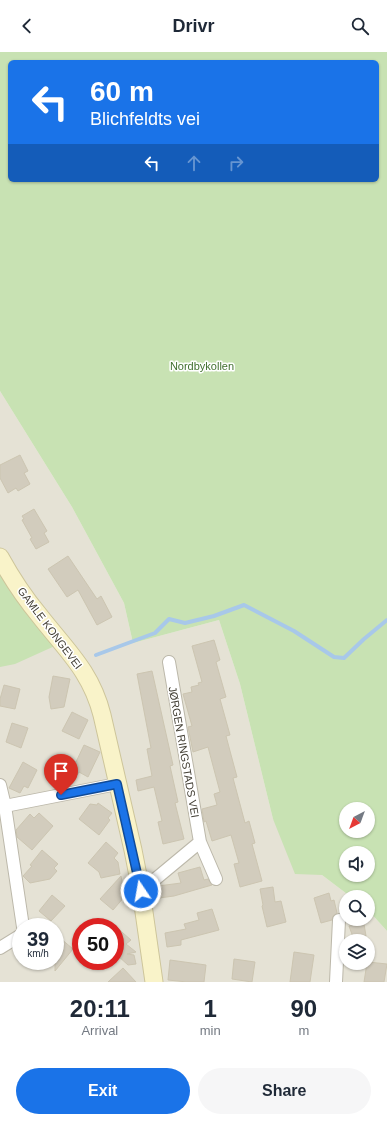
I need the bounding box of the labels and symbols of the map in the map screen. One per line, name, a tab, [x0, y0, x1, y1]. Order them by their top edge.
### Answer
park label: Nordbykollen	[170, 360, 234, 372]
street label: GAMLE KONGEVEI	[15, 585, 85, 671]
street label: JØRGEN RINGSTADS VEI	[167, 685, 201, 819]
pin	[44, 754, 78, 795]
north arrow	[339, 802, 375, 838]
position arrow	[120, 870, 162, 912]
speed limit sign: 50	[72, 918, 124, 970]

